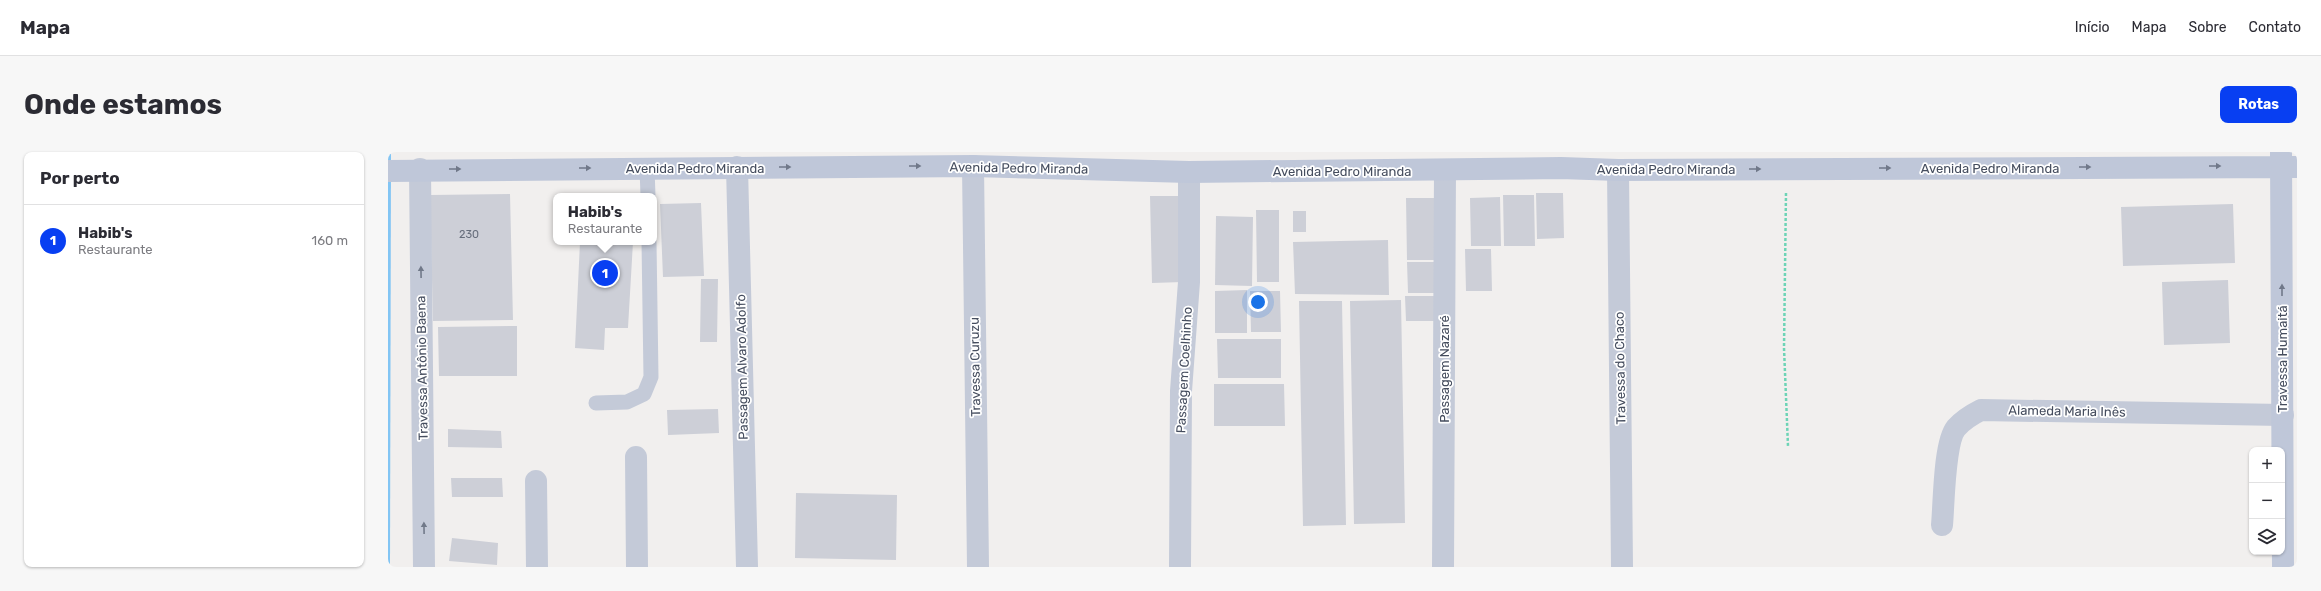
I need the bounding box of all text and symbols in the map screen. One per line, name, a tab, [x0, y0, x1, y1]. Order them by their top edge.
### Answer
text: Mapa	[20, 16, 70, 39]
text: Início	[2075, 19, 2110, 36]
text: Mapa	[2132, 19, 2167, 36]
text: Sobre	[2189, 19, 2227, 36]
text: Contato	[2249, 19, 2301, 36]
button: Rotas	[2220, 86, 2297, 123]
text: Onde estamos	[24, 88, 222, 121]
street label: Avenida Pedro Miranda	[950, 159, 1088, 177]
street label: Avenida Pedro Miranda	[626, 161, 764, 176]
street label: Avenida Pedro Miranda	[1921, 161, 2059, 176]
street label: Avenida Pedro Miranda	[1597, 162, 1735, 177]
one-way arrow	[909, 163, 921, 170]
one-way arrow	[2209, 163, 2222, 169]
one-way arrow	[779, 164, 792, 170]
street label: Avenida Pedro Miranda	[1273, 164, 1411, 179]
one-way arrow	[2079, 164, 2092, 170]
one-way arrow	[579, 165, 592, 171]
one-way arrow	[1879, 165, 1892, 171]
one-way arrow	[449, 166, 462, 172]
one-way arrow	[1749, 166, 1762, 172]
text: Por perto	[40, 168, 120, 188]
popup	[553, 193, 657, 245]
text: Habib's	[568, 203, 622, 221]
text: Restaurante	[568, 221, 642, 236]
text: Habib's	[78, 224, 133, 242]
house number: 230	[459, 228, 479, 241]
text: 1	[50, 233, 56, 248]
text: 160 m	[312, 233, 348, 248]
text: Restaurante	[78, 242, 153, 257]
pin: 1	[592, 258, 618, 288]
one-way arrow	[418, 265, 424, 278]
one-way arrow	[2279, 283, 2285, 296]
your location	[1248, 292, 1268, 312]
street label: Passagem Alvaro Adolfo	[733, 294, 752, 440]
street label: Travessa Antônio Baena	[413, 295, 431, 441]
street label: Travessa Humaitá	[2275, 305, 2290, 413]
street label: Passagem Coelhinho	[1173, 306, 1196, 434]
street label: Travessa do Chaco	[1612, 311, 1628, 425]
street label: Passagem Nazaré	[1437, 315, 1453, 423]
street label: Travessa Curuzu	[967, 317, 983, 417]
street label: Alameda Maria Inês	[2008, 402, 2126, 420]
map controls	[2249, 447, 2285, 555]
button: +	[2249, 447, 2285, 483]
button: −	[2249, 483, 2285, 519]
button: layers	[2249, 519, 2285, 555]
one-way arrow	[421, 521, 427, 534]

